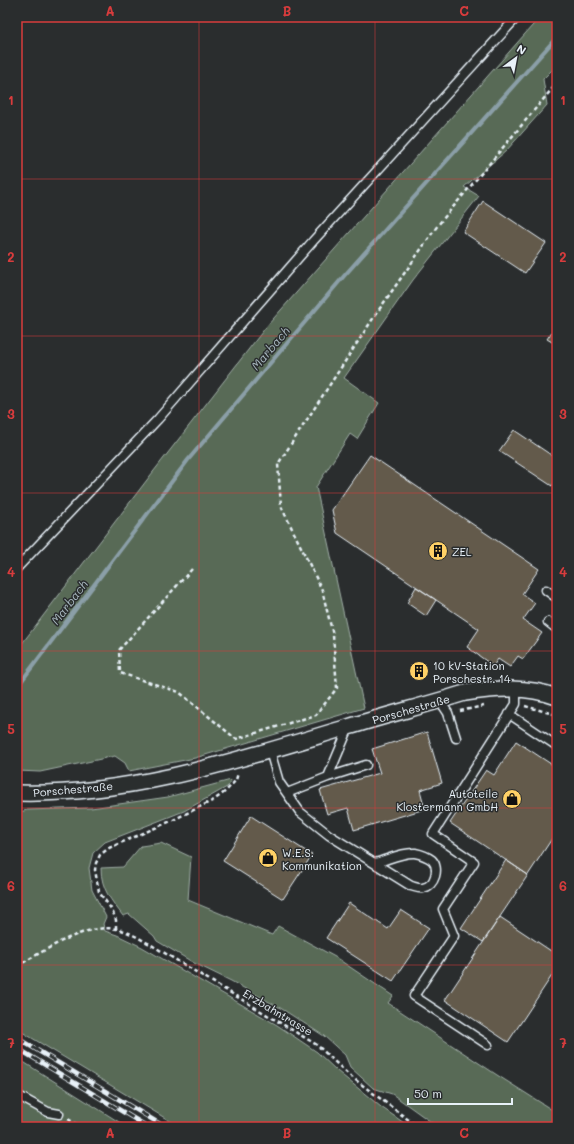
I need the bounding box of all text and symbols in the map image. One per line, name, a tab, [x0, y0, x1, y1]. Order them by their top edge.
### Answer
text: A	[105, 2, 115, 19]
text: B	[283, 2, 292, 19]
text: C	[459, 2, 469, 19]
north arrow	[496, 38, 536, 78]
text: N	[514, 41, 529, 58]
text: 1	[8, 91, 14, 108]
text: 1	[560, 91, 566, 108]
text: 2	[7, 248, 15, 265]
text: 2	[559, 248, 567, 265]
water label: Marbach	[247, 323, 293, 373]
text: 3	[7, 405, 15, 422]
text: 3	[559, 405, 567, 422]
building icon: ZEL	[427, 540, 449, 562]
place label: ZEL	[452, 544, 472, 559]
text: 4	[7, 563, 15, 580]
text: 4	[559, 563, 567, 580]
water label: Marbach	[47, 576, 91, 628]
place label: 10 kV-Station Porschestr. 14	[433, 658, 511, 686]
building icon: 10 kV-Station Porschestr. 14	[408, 660, 430, 682]
street label: Porschestraße	[371, 691, 452, 727]
text: 5	[7, 720, 15, 737]
text: 5	[559, 720, 567, 737]
street label: Porschestraße	[33, 778, 114, 800]
place label: Autoteile Klostermann GmbH	[396, 786, 498, 814]
shop icon: Autoteile Klostermann GmbH	[501, 788, 523, 810]
place label: W.E.S. Kommunikation	[282, 845, 362, 873]
shop icon: W.E.S. Kommunikation	[257, 847, 279, 869]
text: 6	[7, 877, 15, 894]
text: 6	[559, 877, 567, 894]
street label: Erzbahntrasse	[240, 985, 316, 1039]
text: 7	[7, 1034, 15, 1051]
text: 7	[559, 1034, 567, 1051]
scale bar	[408, 1080, 512, 1106]
text: 50 m	[414, 1085, 442, 1101]
text: A	[105, 1124, 115, 1141]
text: B	[283, 1124, 292, 1141]
text: C	[459, 1124, 469, 1141]

